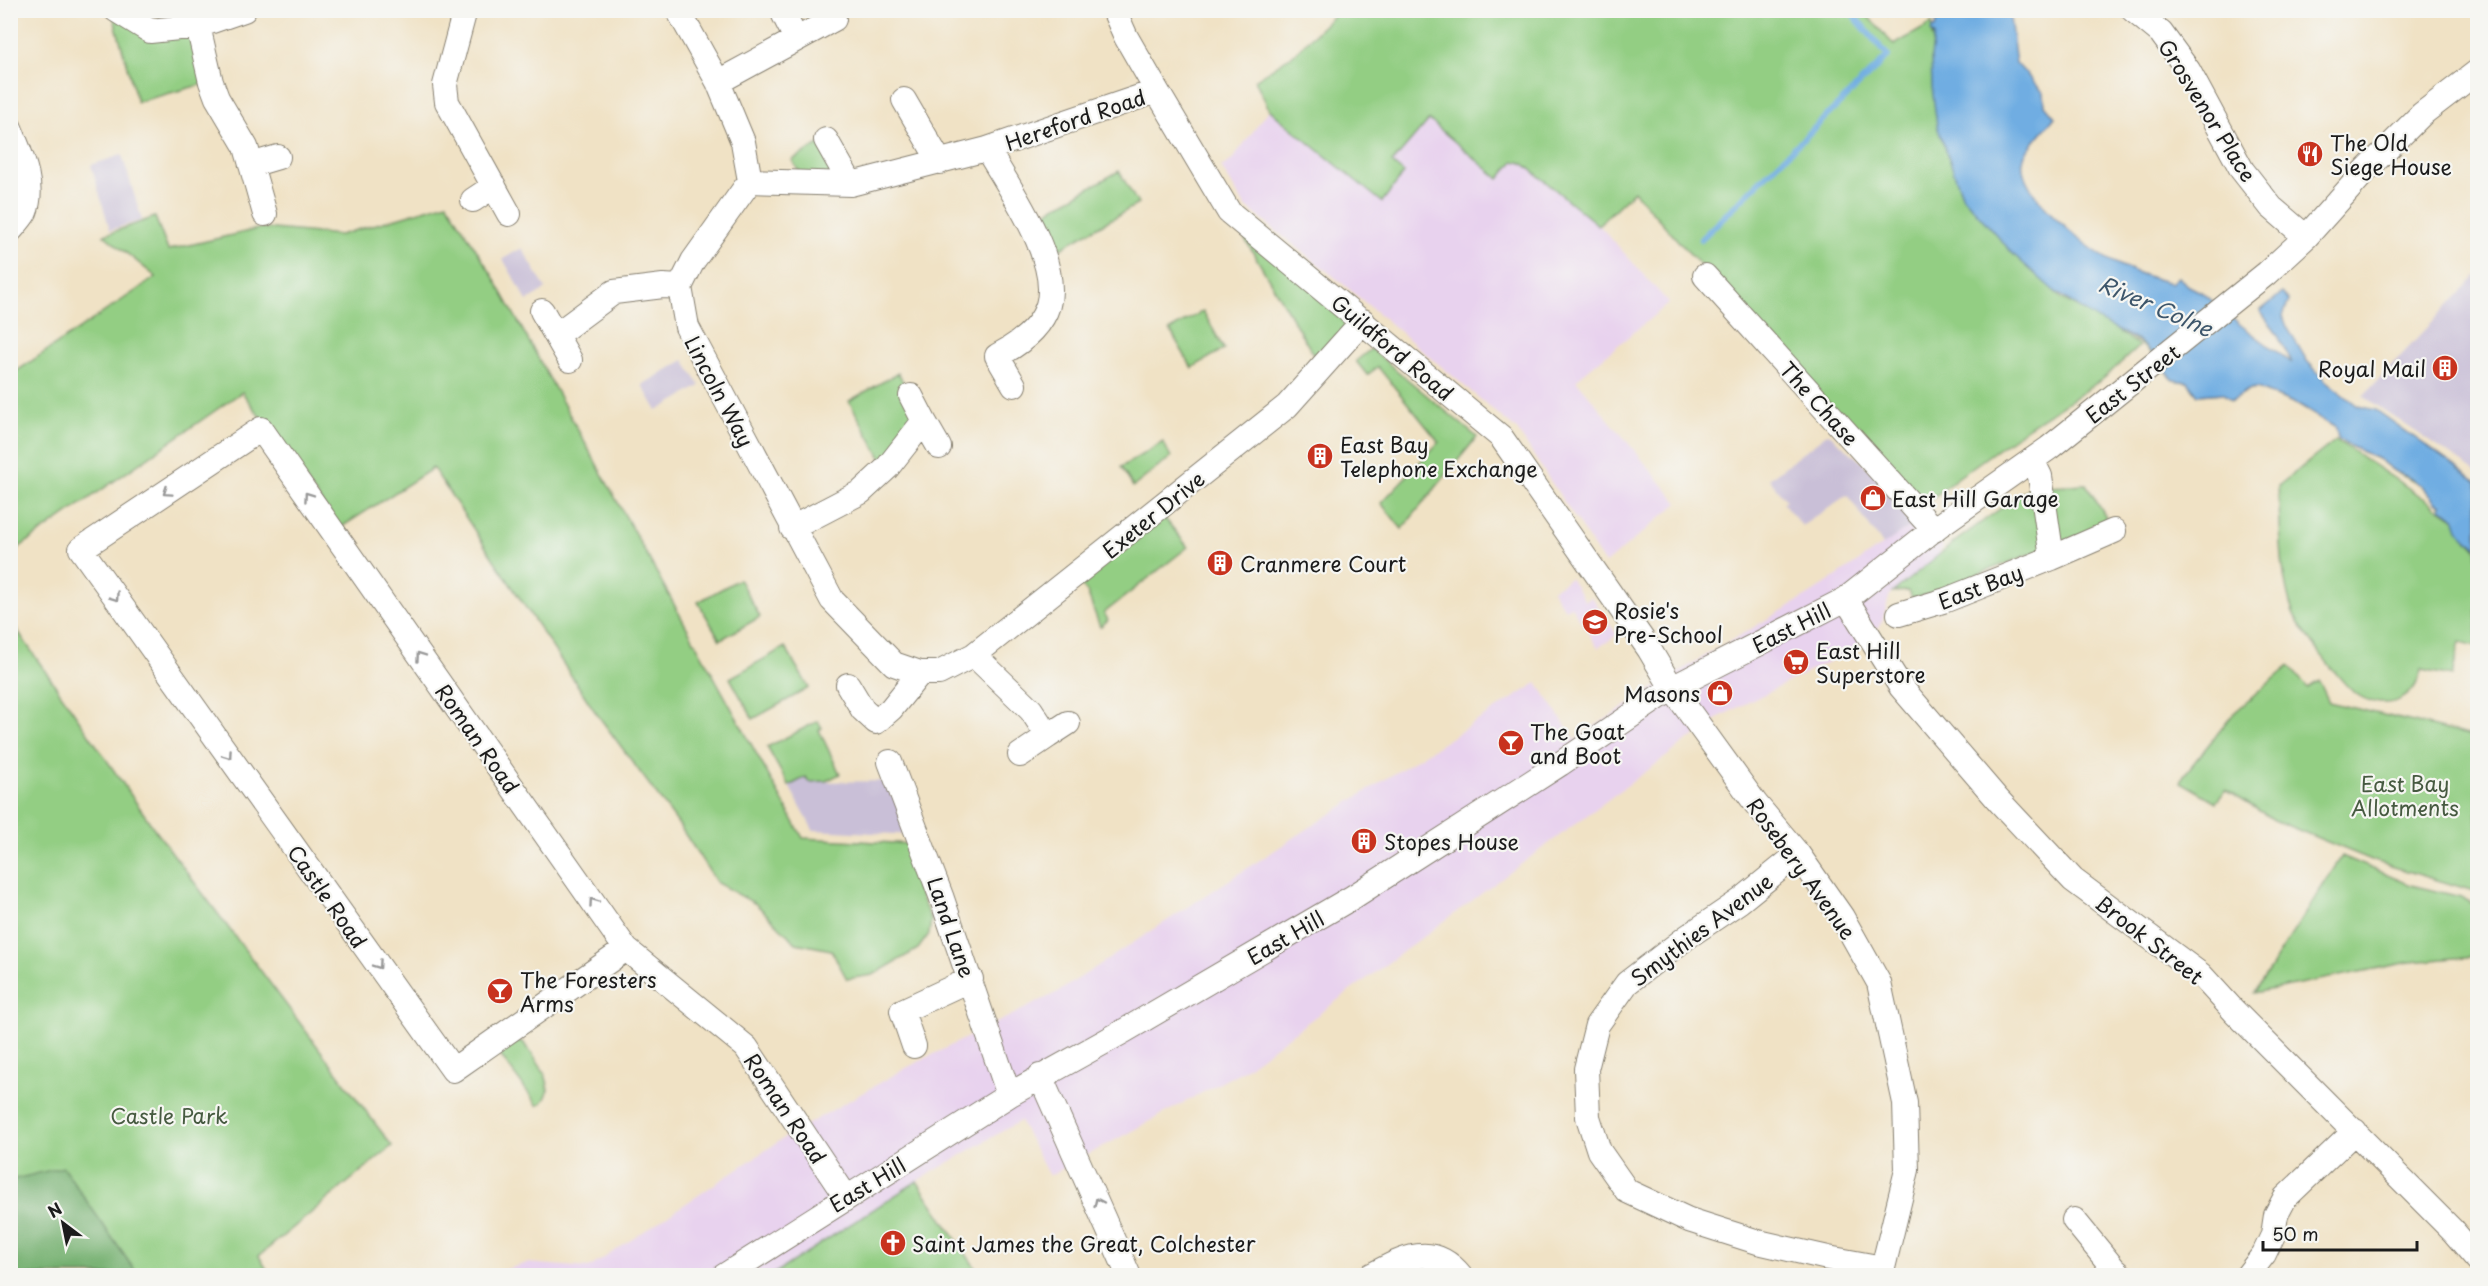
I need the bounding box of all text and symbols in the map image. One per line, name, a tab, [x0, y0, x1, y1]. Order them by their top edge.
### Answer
street label: Grosvenor Place	[2151, 32, 2265, 188]
street label: Hereford Road	[1000, 80, 1150, 158]
place label: The Old Siege House	[2330, 126, 2452, 182]
restaurant icon: The Old Siege House	[2295, 139, 2325, 169]
water label: River Colne	[2094, 266, 2219, 344]
street label: Guildford Road	[1325, 286, 1461, 408]
street label: Lincoln Way	[677, 330, 763, 452]
street label: East Street	[2078, 336, 2186, 430]
place label: Royal Mail	[2318, 352, 2426, 384]
street label: The Chase	[1773, 353, 1867, 453]
building icon: Royal Mail	[2430, 353, 2460, 383]
place label: East Bay Telephone Exchange	[1340, 428, 1538, 484]
building icon: East Bay Telephone Exchange	[1305, 441, 1335, 471]
street label: Exeter Drive	[1095, 463, 1211, 565]
place label: East Hill Garage	[1892, 482, 2059, 514]
shop icon: East Hill Garage	[1858, 483, 1888, 513]
one-way arrow	[163, 485, 174, 496]
one-way arrow	[304, 492, 315, 503]
place label: Cranmere Court	[1240, 547, 1406, 579]
building icon: Cranmere Court	[1205, 548, 1235, 578]
street label: East Bay	[1933, 555, 2027, 617]
one-way arrow	[108, 590, 119, 601]
place label: Rosie's Pre-School	[1614, 594, 1723, 650]
street label: East Hill	[1746, 594, 1836, 660]
school or university icon: Rosie's Pre-School	[1580, 607, 1610, 637]
place label: East Hill Superstore	[1816, 634, 1926, 690]
supermarket icon: East Hill Superstore	[1781, 647, 1811, 677]
one-way arrow	[416, 652, 427, 663]
street label: Roman Road	[428, 677, 528, 799]
place label: Masons	[1624, 677, 1700, 709]
shop icon: Masons	[1705, 678, 1735, 708]
place label: The Goat and Boot	[1530, 715, 1625, 771]
bar icon: The Goat and Boot	[1496, 728, 1526, 758]
one-way arrow	[221, 749, 232, 760]
park label: East Bay Allotments	[2351, 767, 2459, 823]
street label: Rosebery Avenue	[1739, 790, 1865, 946]
place label: Stopes House	[1384, 825, 1519, 857]
building icon: Stopes House	[1349, 826, 1379, 856]
street label: Castle Road	[280, 838, 376, 954]
street label: Smythies Avenue	[1623, 865, 1779, 993]
street label: Land Lane	[920, 872, 984, 982]
street label: Brook Street	[2089, 886, 2211, 992]
one-way arrow	[589, 897, 600, 908]
street label: East Hill	[1240, 902, 1330, 972]
one-way arrow	[371, 959, 382, 970]
place label: The Foresters Arms	[520, 963, 657, 1019]
bar icon: The Foresters Arms	[485, 976, 515, 1006]
street label: Roman Road	[737, 1046, 835, 1170]
park label: Castle Park	[110, 1099, 228, 1131]
street label: East Hill	[823, 1149, 911, 1219]
north arrow	[33, 1193, 93, 1253]
text: N	[43, 1196, 66, 1223]
one-way arrow	[1093, 1198, 1105, 1209]
scale bar	[2263, 1214, 2418, 1252]
text: 50 m	[2272, 1220, 2319, 1247]
place label: Saint James the Great, Colchester	[912, 1227, 1256, 1259]
church icon: Saint James the Great, Colchester	[878, 1228, 908, 1258]

